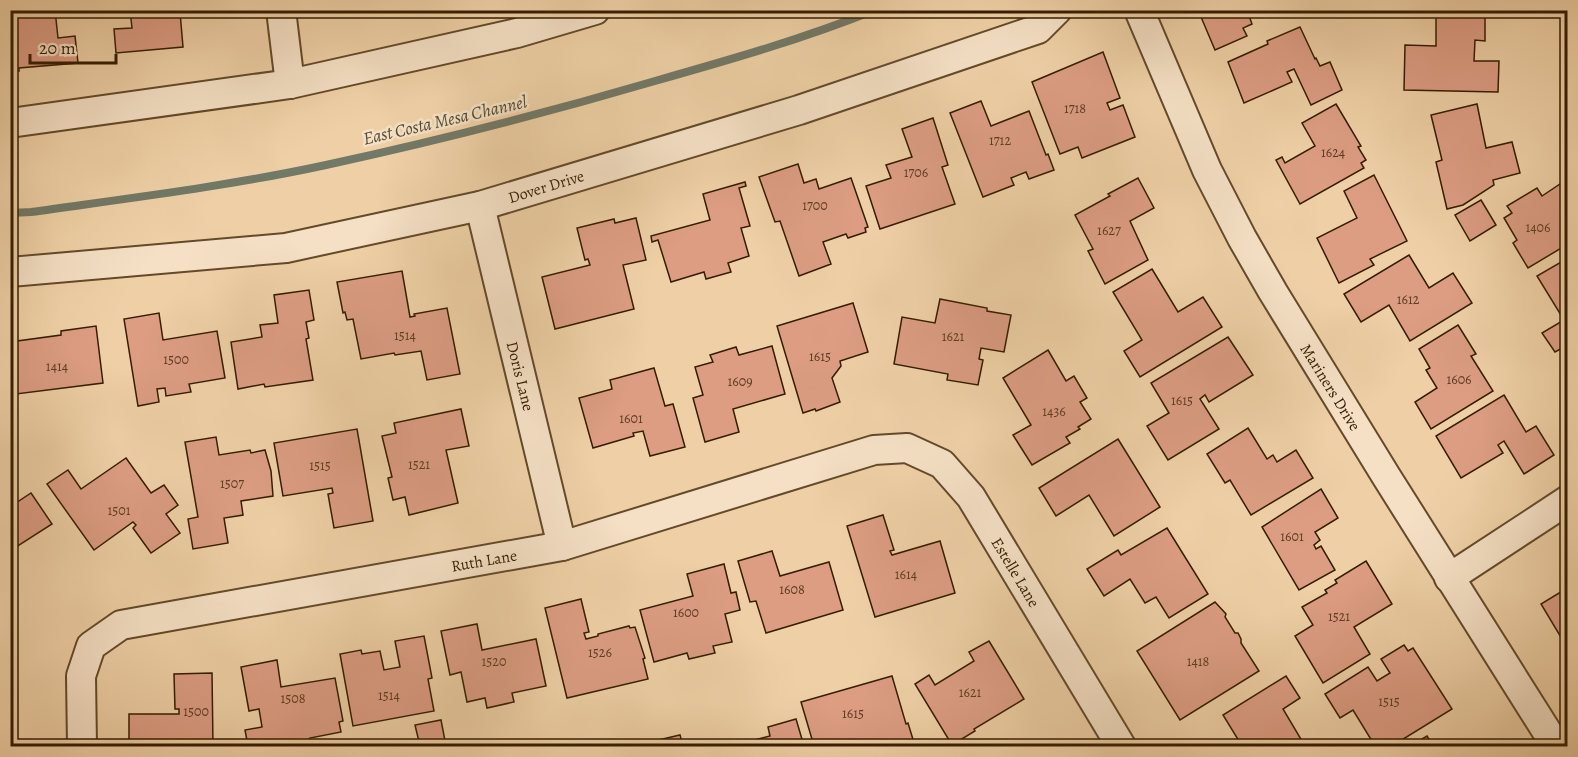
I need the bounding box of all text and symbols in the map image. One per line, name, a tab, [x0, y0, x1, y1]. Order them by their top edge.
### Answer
scale bar	[30, 27, 116, 65]
text: 20 m	[39, 36, 76, 60]
water label: East Costa Mesa Channel	[361, 89, 530, 151]
house number: 1718	[1064, 99, 1086, 118]
house number: 1712	[989, 131, 1011, 150]
house number: 1624	[1321, 143, 1345, 162]
house number: 1706	[904, 163, 928, 182]
street label: Dover Drive	[506, 165, 587, 209]
house number: 1700	[802, 196, 828, 215]
house number: 1406	[1525, 218, 1551, 237]
house number: 1627	[1097, 221, 1121, 240]
house number: 1612	[1397, 290, 1420, 309]
house number: 1514	[394, 326, 416, 345]
house number: 1621	[942, 327, 965, 346]
street label: Doris Lane	[501, 339, 539, 413]
street label: Mariners Drive	[1295, 340, 1366, 435]
house number: 1615	[809, 347, 831, 366]
house number: 1500	[163, 350, 189, 369]
house number: 1414	[46, 357, 68, 376]
house number: 1606	[1446, 370, 1472, 389]
house number: 1609	[727, 372, 753, 391]
house number: 1615	[1171, 391, 1193, 410]
house number: 1436	[1042, 402, 1066, 421]
house number: 1601	[619, 409, 643, 428]
house number: 1521	[408, 455, 430, 474]
house number: 1515	[309, 456, 331, 475]
house number: 1507	[220, 474, 244, 493]
house number: 1501	[107, 501, 131, 520]
house number: 1601	[1280, 527, 1304, 546]
street label: Estelle Lane	[986, 533, 1045, 612]
street label: Ruth Lane	[450, 544, 519, 578]
house number: 1614	[895, 565, 917, 584]
house number: 1608	[779, 580, 805, 599]
house number: 1600	[673, 603, 699, 622]
house number: 1521	[1328, 607, 1350, 626]
house number: 1526	[588, 643, 612, 662]
house number: 1520	[482, 652, 506, 671]
house number: 1418	[1187, 652, 1210, 671]
house number: 1621	[959, 683, 982, 702]
house number: 1514	[378, 686, 400, 705]
house number: 1508	[280, 689, 306, 708]
house number: 1515	[1378, 692, 1400, 711]
house number: 1500	[183, 702, 209, 721]
house number: 1615	[842, 704, 864, 723]

